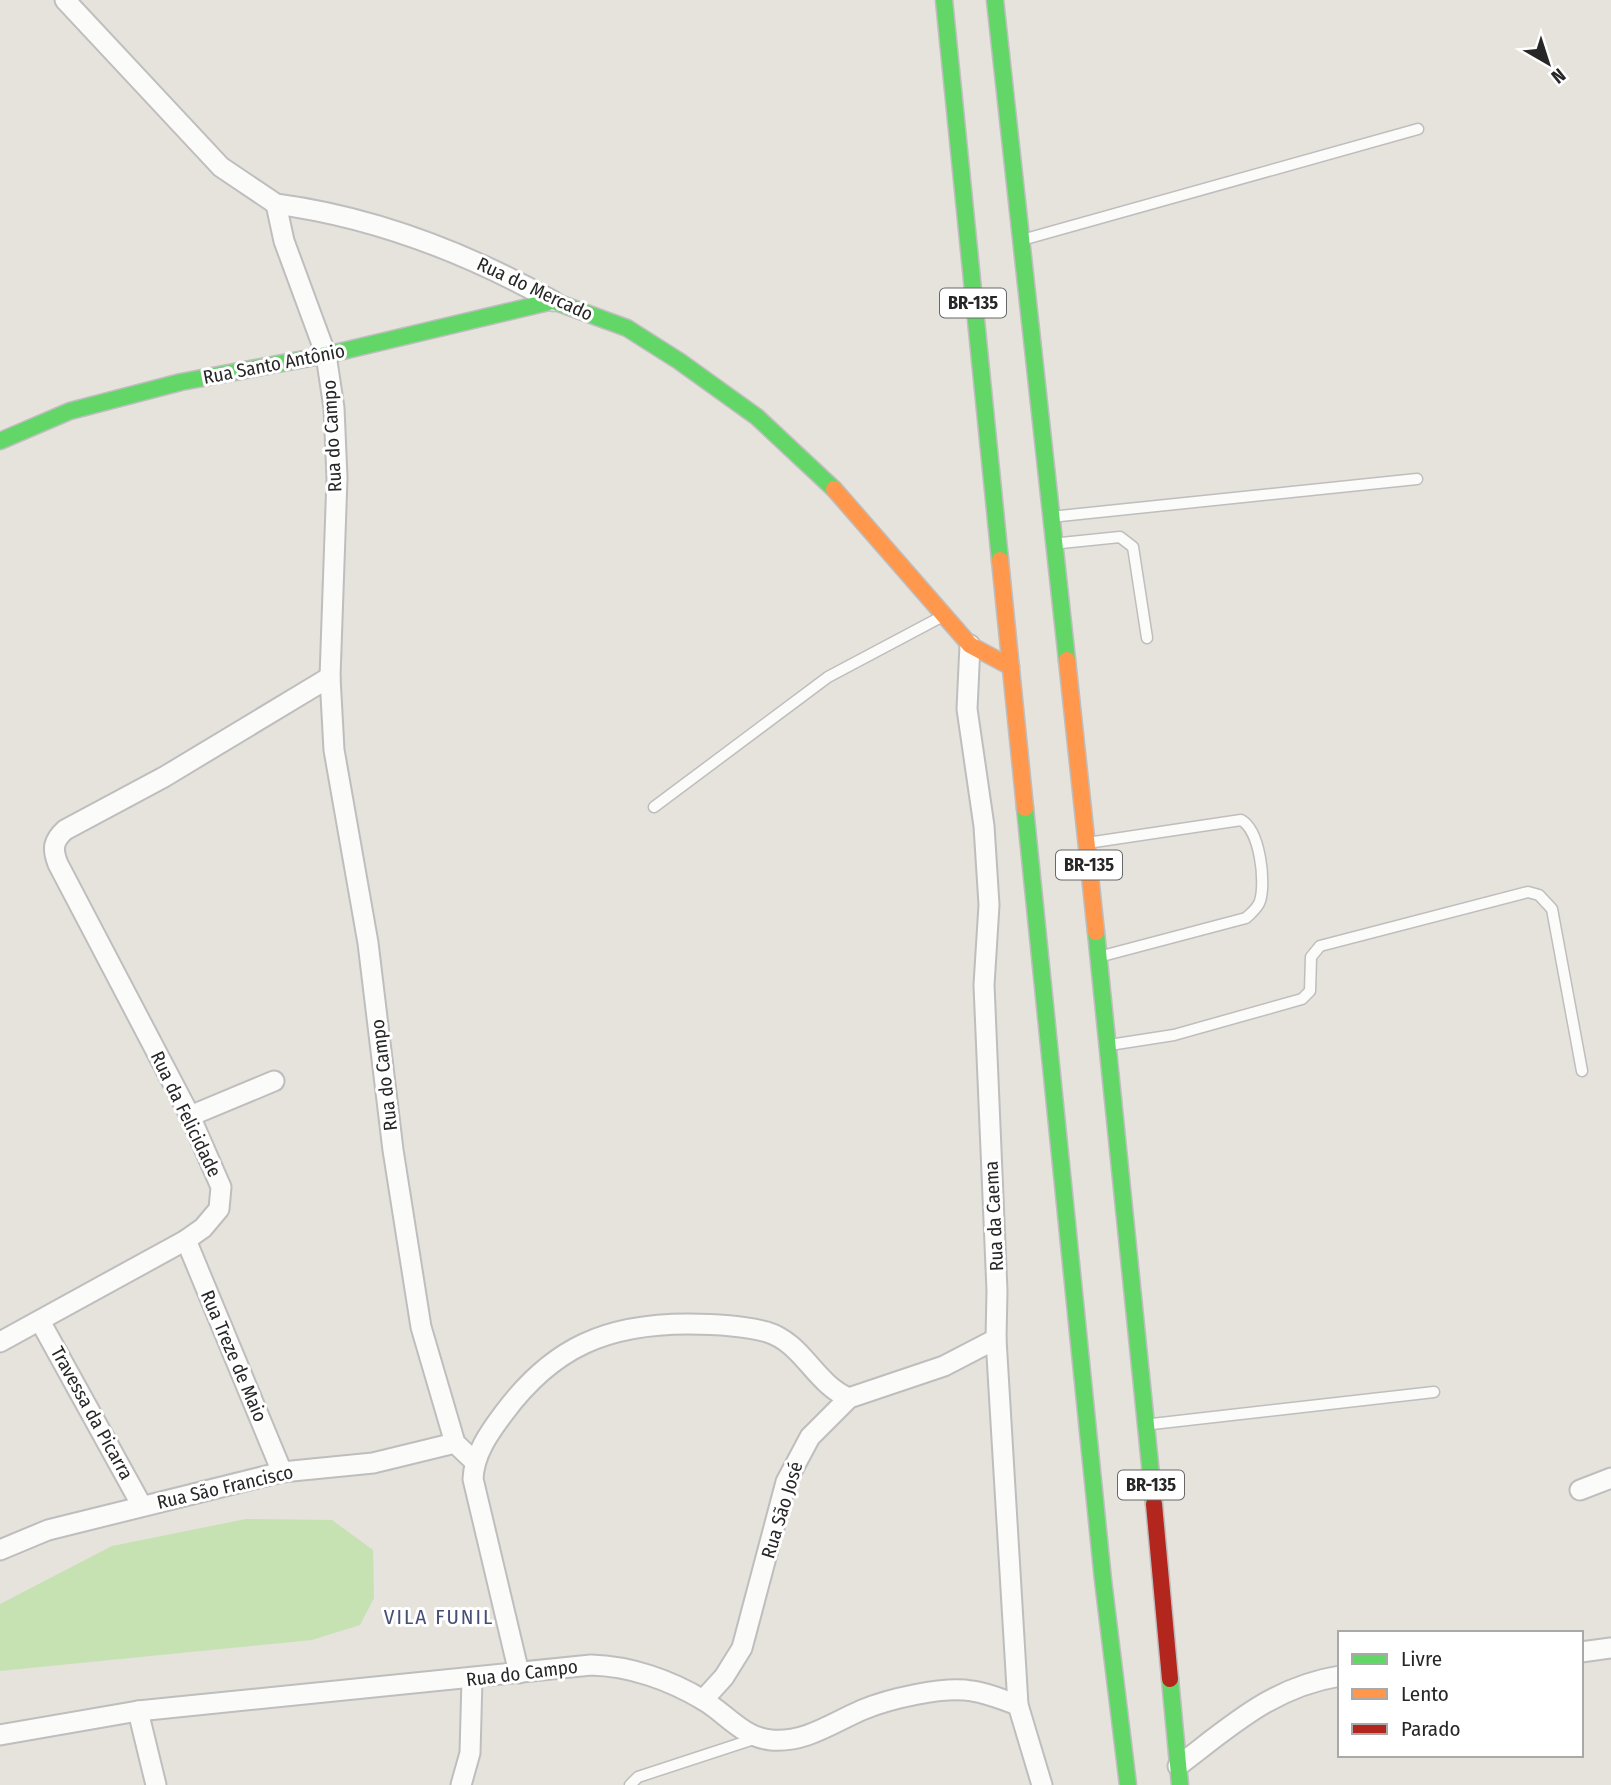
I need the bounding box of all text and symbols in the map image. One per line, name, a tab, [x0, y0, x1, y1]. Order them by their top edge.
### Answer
north arrow	[1513, 28, 1583, 98]
text: N	[1547, 63, 1570, 88]
street label: Rua do Mercado	[473, 252, 597, 326]
road number: BR-135	[940, 288, 1006, 318]
street label: Rua Santo Antônio	[201, 339, 347, 389]
street label: Rua do Campo	[318, 379, 346, 493]
road number: BR-135	[1056, 850, 1122, 880]
street label: Rua do Campo	[366, 1018, 402, 1132]
street label: Rua da Felicidade	[146, 1047, 226, 1181]
street label: Rua da Caema	[980, 1160, 1008, 1272]
street label: Rua Treze de Maio	[196, 1287, 272, 1425]
street label: Travessa da Picarra	[46, 1342, 138, 1484]
street label: Rua São José	[756, 1459, 808, 1561]
street label: Rua São Francisco	[155, 1460, 295, 1514]
road number: BR-135	[1118, 1470, 1184, 1500]
district label: VILA FUNIL	[384, 1604, 494, 1630]
legend	[1338, 1631, 1583, 1757]
text: Livre	[1401, 1646, 1442, 1672]
street label: Rua do Campo	[465, 1655, 579, 1691]
text: Lento	[1401, 1681, 1449, 1707]
text: Parado	[1401, 1716, 1460, 1742]

